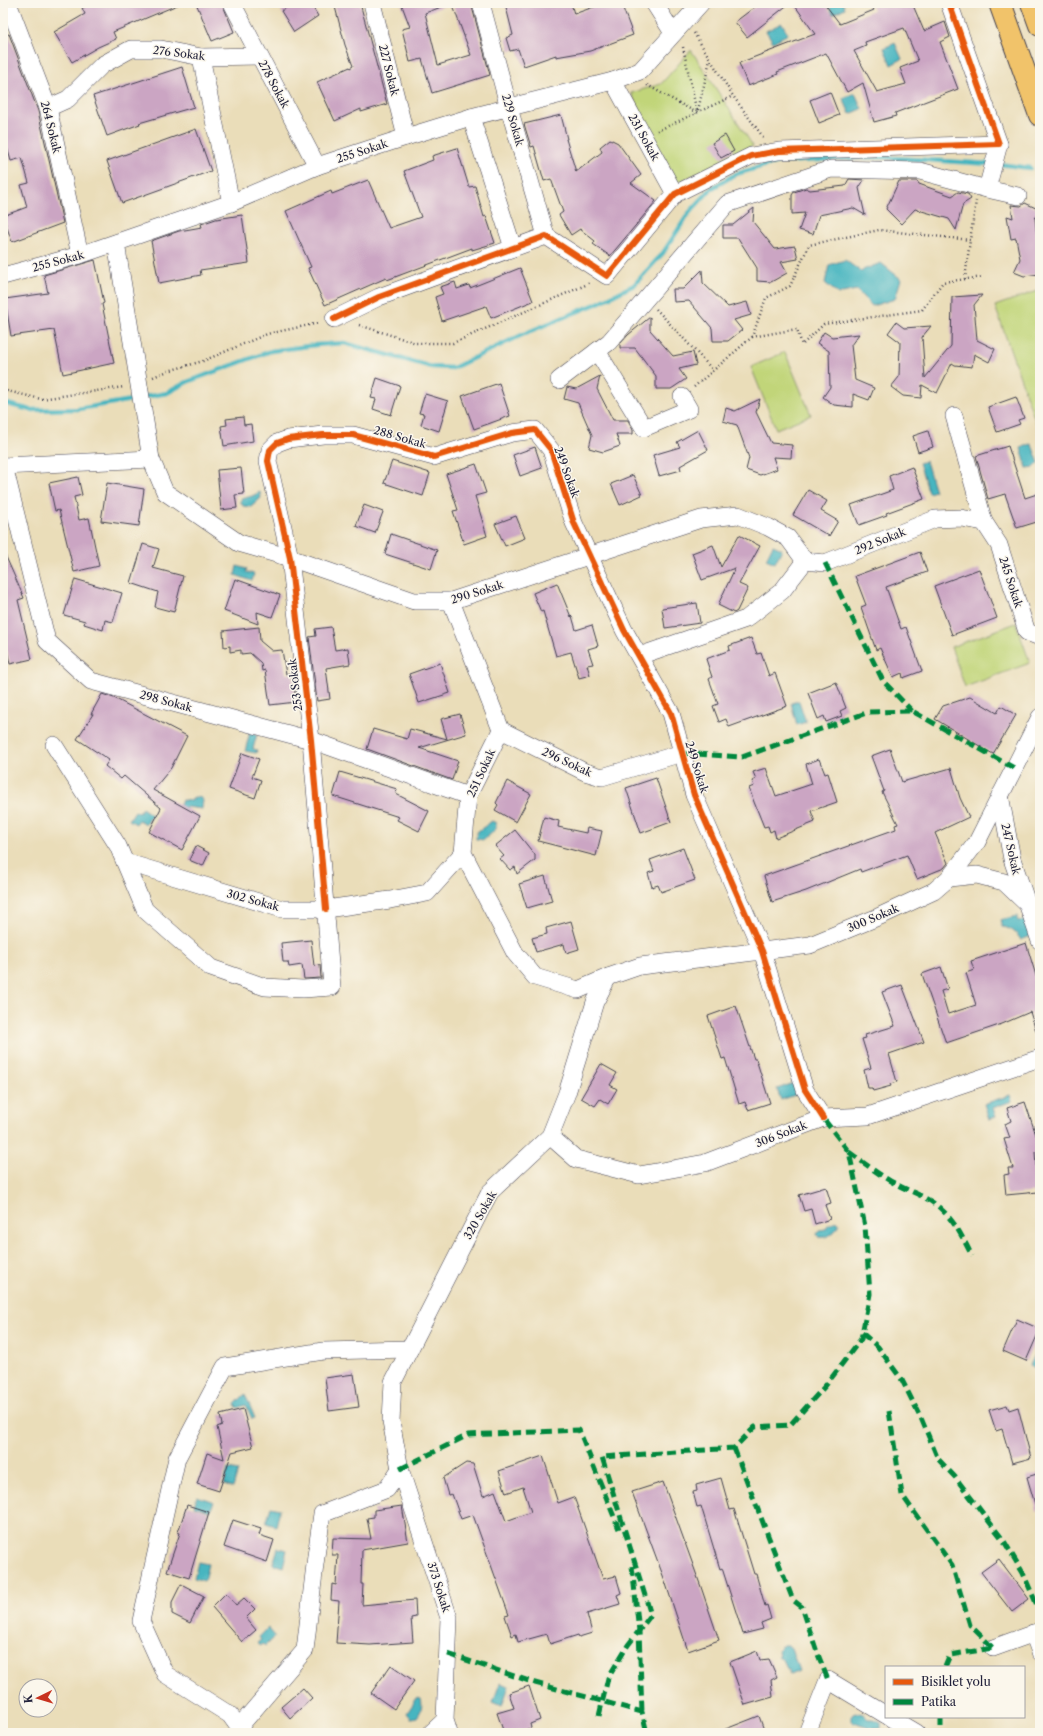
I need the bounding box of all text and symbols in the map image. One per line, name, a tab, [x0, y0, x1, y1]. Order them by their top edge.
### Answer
street label: 276 Sokak	[152, 43, 207, 63]
street label: 227 Sokak	[376, 43, 402, 98]
street label: 278 Sokak	[255, 57, 293, 111]
street label: 229 Sokak	[499, 92, 527, 148]
street label: 264 Sokak	[38, 99, 64, 155]
street label: 231 Sokak	[625, 111, 663, 163]
street label: 255 Sokak	[335, 136, 390, 166]
street label: 255 Sokak	[31, 247, 86, 275]
street label: 288 Sokak	[372, 423, 428, 451]
street label: 249 Sokak	[551, 444, 583, 500]
street label: 292 Sokak	[853, 524, 908, 558]
street label: 245 Sokak	[996, 555, 1026, 610]
street label: 290 Sokak	[449, 577, 506, 607]
street label: 253 Sokak	[285, 657, 305, 712]
street label: 298 Sokak	[138, 687, 194, 715]
street label: 249 Sokak	[682, 739, 712, 795]
street label: 296 Sokak	[540, 744, 595, 780]
street label: 251 Sokak	[464, 746, 498, 799]
street label: 247 Sokak	[998, 822, 1024, 877]
street label: 302 Sokak	[225, 886, 281, 914]
street label: 300 Sokak	[845, 901, 901, 935]
street label: 306 Sokak	[753, 1118, 809, 1150]
street label: 320 Sokak	[460, 1188, 500, 1242]
street label: 373 Sokak	[424, 1560, 454, 1615]
legend	[885, 1666, 1025, 1718]
text: Bisiklet yolu	[921, 1674, 991, 1689]
north arrow	[18, 1678, 58, 1718]
text: K	[21, 1693, 35, 1704]
text: Patika	[921, 1694, 957, 1709]

